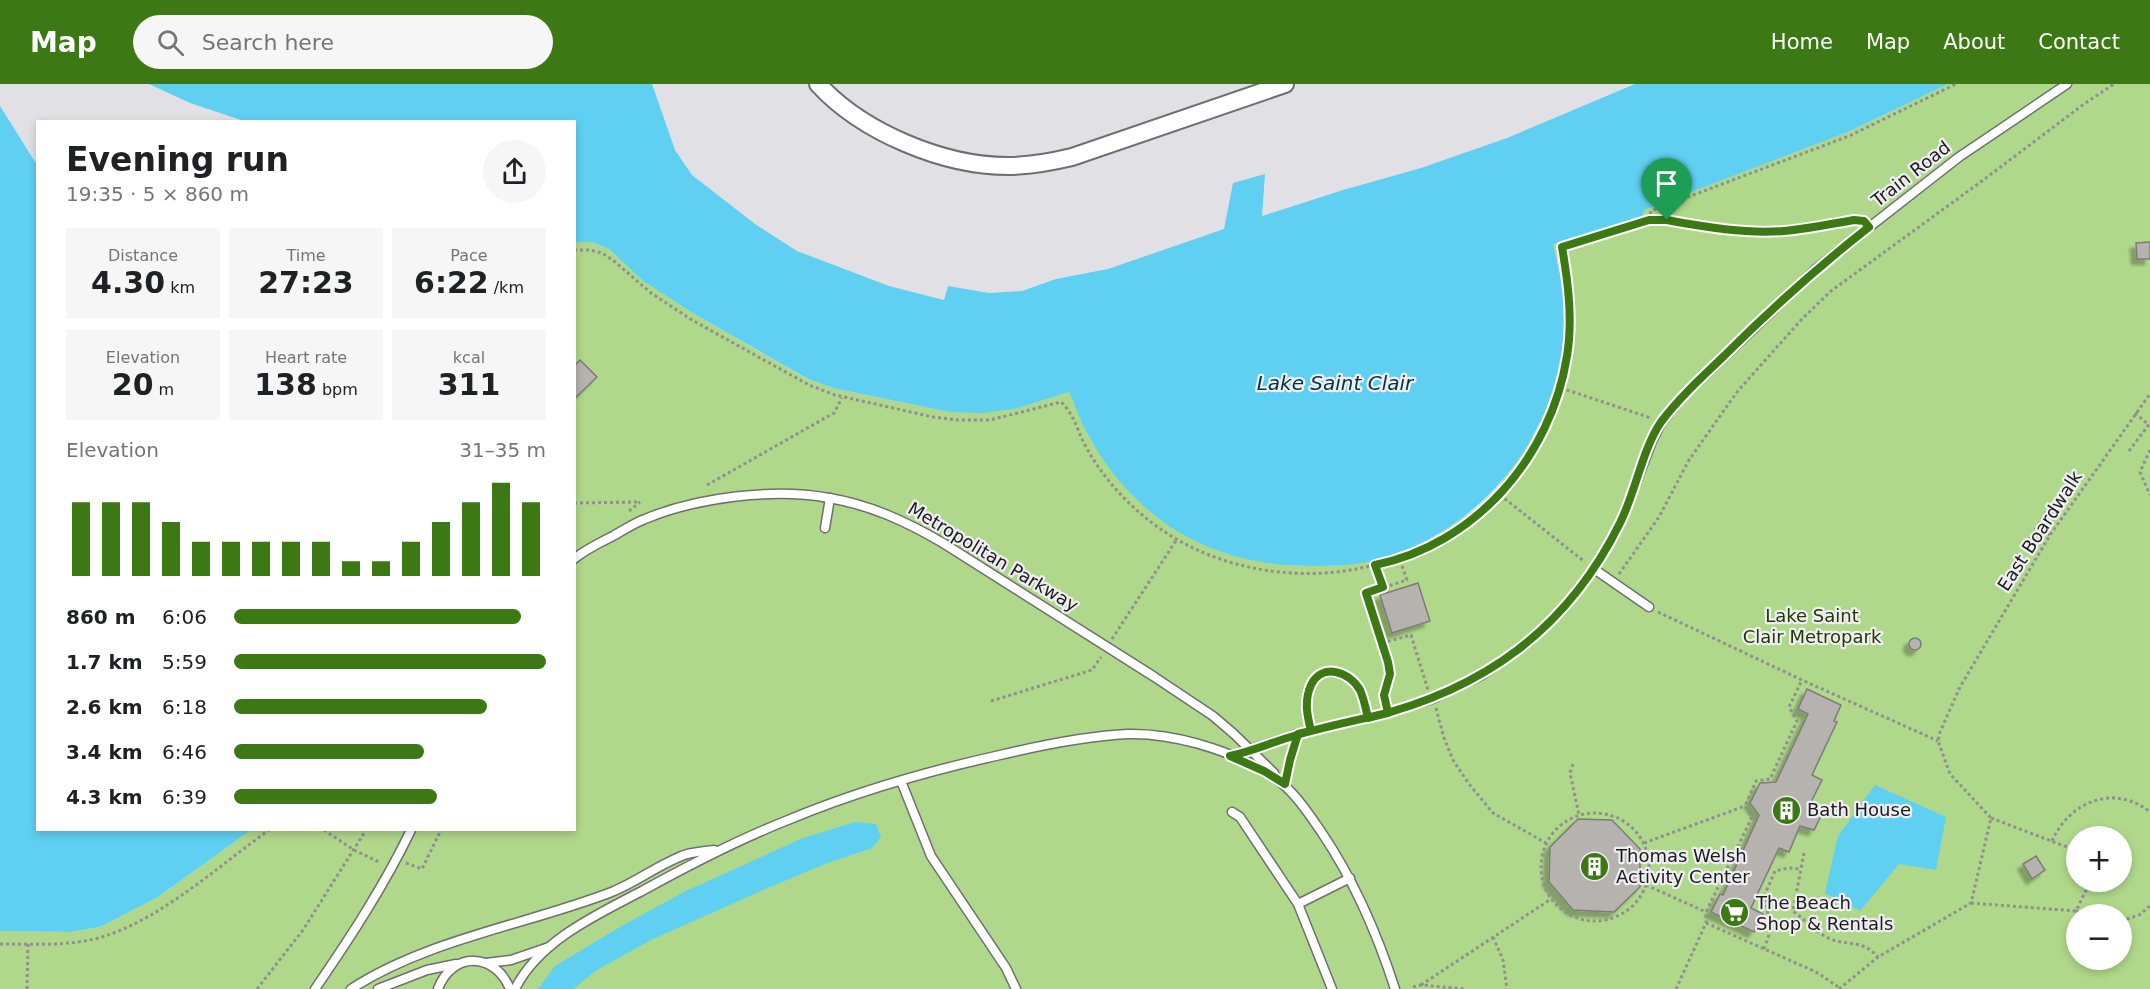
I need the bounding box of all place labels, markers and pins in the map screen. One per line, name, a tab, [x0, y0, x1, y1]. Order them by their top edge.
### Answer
pin	[1641, 158, 1692, 220]
building icon: Bath House	[1770, 794, 1802, 826]
place label: Bath House	[1807, 799, 1911, 820]
place label: Thomas Welsh Activity Center	[1615, 845, 1750, 887]
building icon: Thomas Welsh Activity Center	[1579, 850, 1611, 882]
place label: The Beach Shop & Rentals	[1755, 892, 1893, 934]
supermarket icon: The Beach Shop & Rentals	[1719, 897, 1751, 929]

